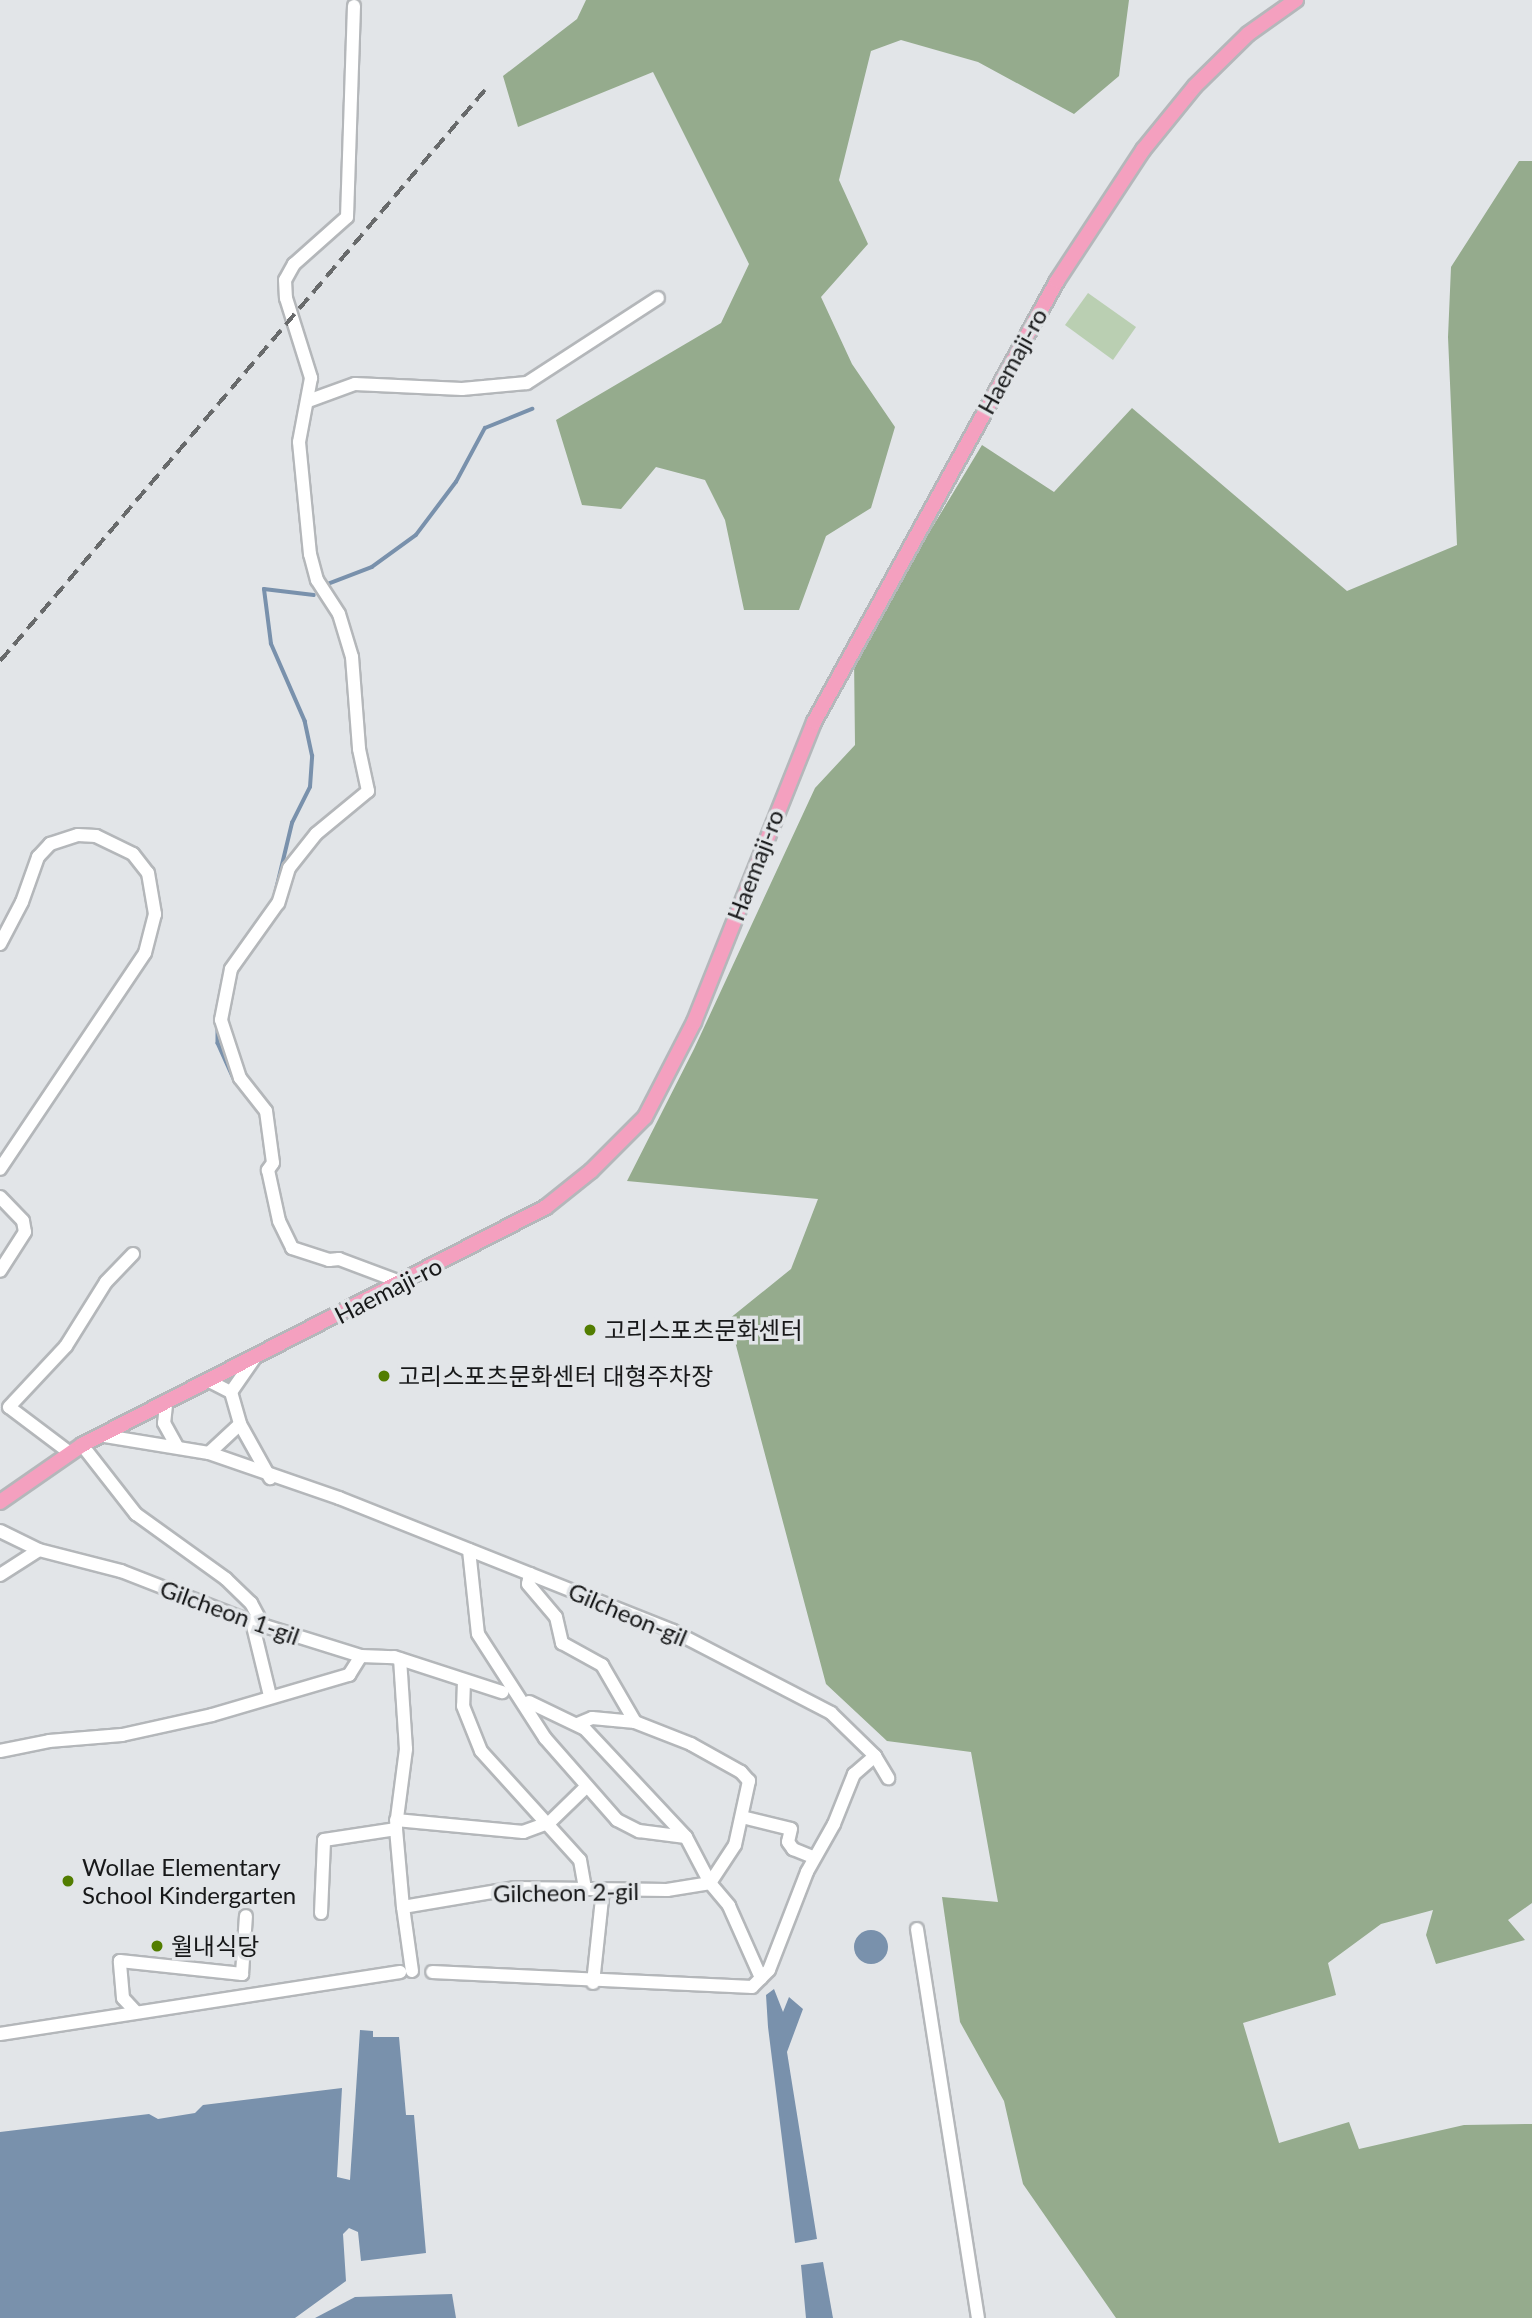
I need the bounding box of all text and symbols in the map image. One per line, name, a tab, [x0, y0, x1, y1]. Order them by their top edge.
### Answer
street label: Haemaji-ro	[971, 303, 1053, 419]
street label: Haemaji-ro	[721, 805, 789, 925]
street label: Haemaji-ro	[330, 1251, 446, 1329]
place label: 고리스포츠문화센터	[604, 1316, 803, 1344]
marker: 고리스포츠문화센터	[582, 1322, 598, 1338]
place label: 고리스포츠문화센터 대형주차장	[398, 1362, 713, 1390]
marker: 고리스포츠문화센터 대형주차장	[376, 1368, 392, 1384]
street label: Gilcheon 1-gil	[156, 1573, 304, 1651]
street label: Gilcheon-gil	[564, 1576, 692, 1652]
place label: Wollae Elementary School Kindergarten	[82, 1853, 296, 1909]
marker: Wollae Elementary School Kindergarten	[60, 1873, 76, 1889]
street label: Gilcheon 2-gil	[493, 1876, 639, 1908]
place label: 월내식당	[171, 1932, 259, 1960]
marker: 월내식당	[149, 1938, 165, 1954]

